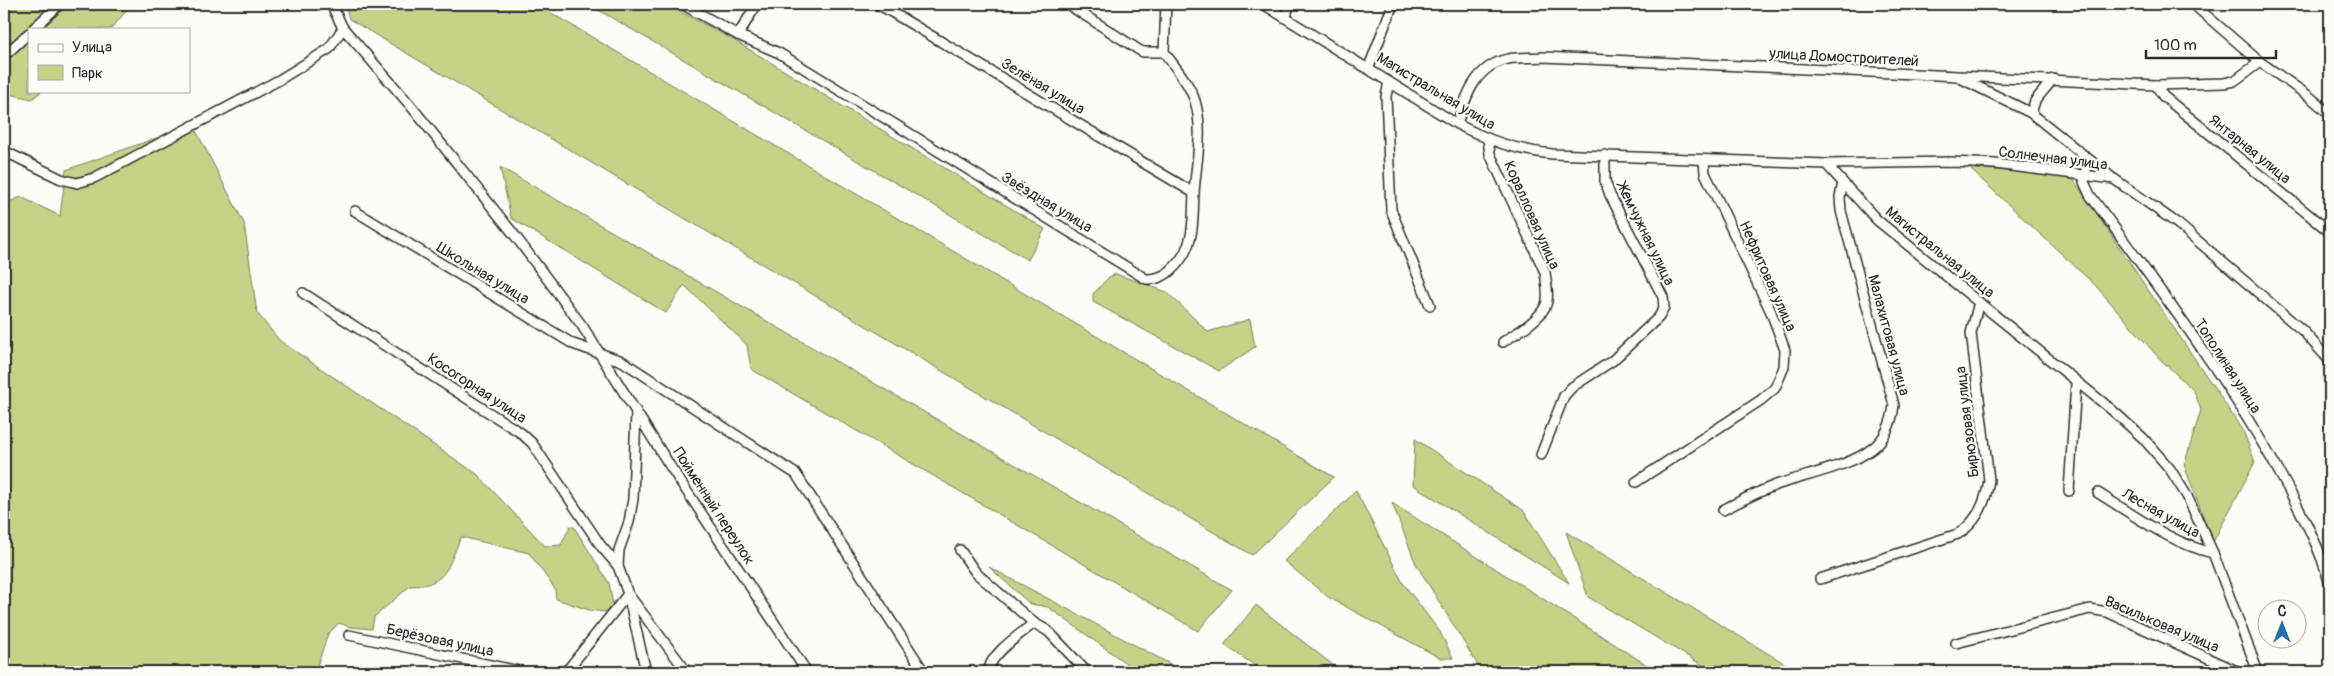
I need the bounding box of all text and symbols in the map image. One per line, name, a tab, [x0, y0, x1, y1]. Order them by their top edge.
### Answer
legend	[28, 28, 190, 92]
scale bar	[2146, 28, 2276, 60]
text: 100 m	[2154, 36, 2197, 55]
text: Улица	[72, 38, 112, 57]
street label: улица Домостроителей	[1768, 44, 1919, 71]
street label: Магистральная улица	[1373, 48, 1499, 134]
street label: Зелёная улица	[997, 54, 1088, 119]
text: Парк	[72, 64, 103, 83]
street label: Янтарная улица	[2205, 111, 2294, 188]
street label: Солнечная улица	[1997, 142, 2109, 175]
street label: Коралловая улица	[1499, 158, 1564, 272]
street label: Звёздная улица	[998, 168, 1096, 237]
street label: Жемчужная улица	[1612, 178, 1679, 289]
street label: Магистральная улица	[1881, 202, 1998, 302]
street label: Нефритовая улица	[1735, 218, 1800, 334]
street label: Школьная улица	[433, 238, 533, 309]
street label: Малахитовая улица	[1863, 273, 1914, 398]
street label: Тополиная улица	[2190, 315, 2265, 417]
street label: Косогорная улица	[423, 349, 530, 428]
street label: Бирюзовая улица	[1951, 365, 1984, 479]
street label: Пойменный переулок	[669, 444, 759, 569]
street label: Лесная улица	[2118, 484, 2203, 543]
street label: Васильковая улица	[2102, 592, 2222, 657]
north arrow	[2256, 598, 2306, 648]
text: С	[2278, 603, 2287, 620]
street label: Берёзовая улица	[385, 620, 495, 661]

